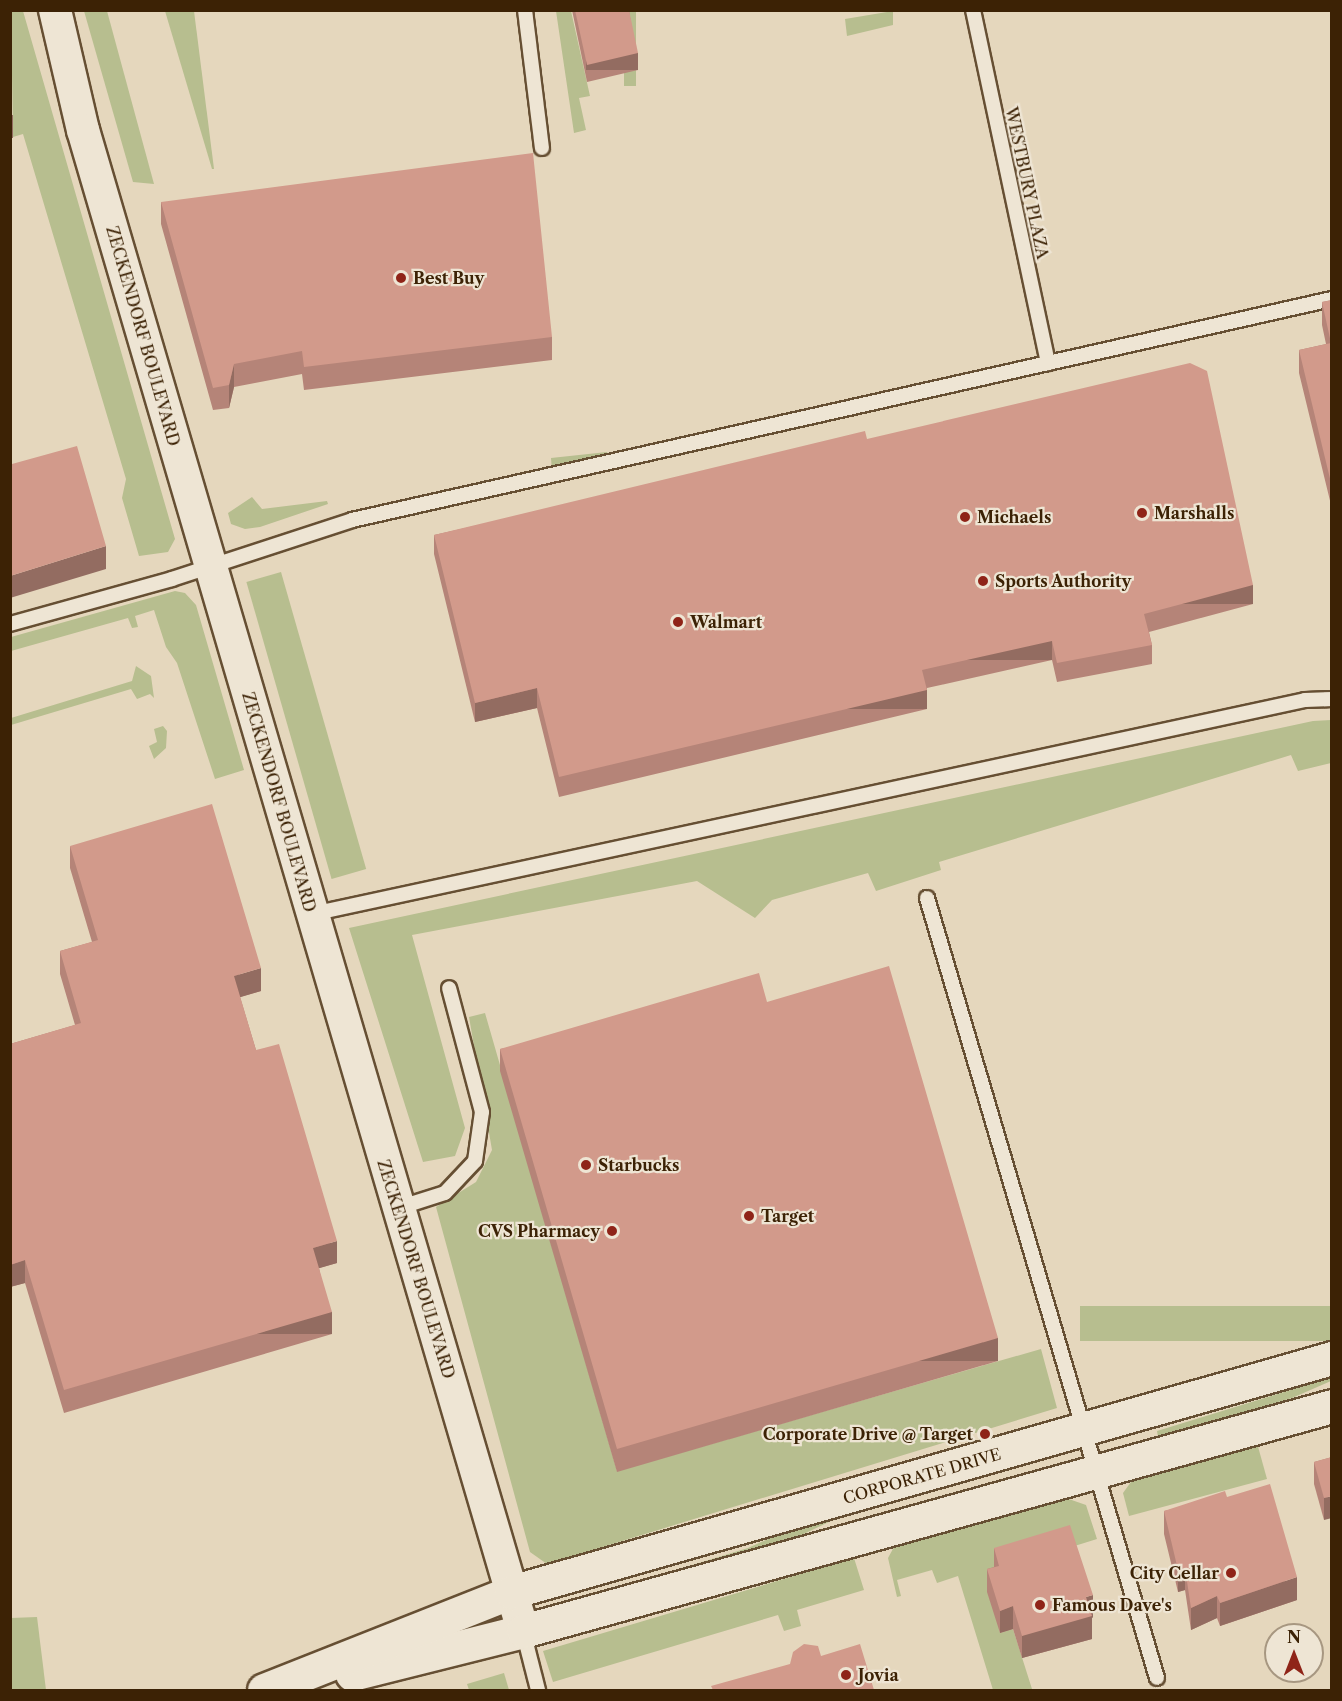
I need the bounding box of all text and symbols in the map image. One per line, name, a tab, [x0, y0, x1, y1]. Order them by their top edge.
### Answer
street label: WESTBURY PLAZA	[1001, 105, 1053, 261]
street label: ZECKENDORF BOULEVARD	[102, 224, 184, 448]
place label: Best Buy	[413, 268, 484, 288]
marker: Best Buy	[394, 271, 408, 285]
place label: Marshalls	[1154, 503, 1234, 523]
marker: Marshalls	[1135, 506, 1149, 520]
place label: Michaels	[977, 507, 1051, 527]
marker: Michaels	[958, 510, 972, 524]
place label: Sports Authority	[995, 571, 1132, 591]
marker: Sports Authority	[976, 574, 990, 588]
place label: Walmart	[690, 612, 762, 632]
marker: Walmart	[671, 615, 685, 629]
street label: ZECKENDORF BOULEVARD	[238, 690, 320, 914]
place label: Starbucks	[598, 1155, 680, 1175]
street label: ZECKENDORF BOULEVARD	[373, 1157, 459, 1381]
marker: Starbucks	[579, 1158, 593, 1172]
place label: Target	[761, 1206, 814, 1226]
marker: Target	[742, 1209, 756, 1223]
place label: CVS Pharmacy	[478, 1221, 600, 1241]
marker: CVS Pharmacy	[605, 1224, 619, 1238]
place label: Corporate Drive @ Target	[762, 1424, 973, 1444]
marker: Corporate Drive @ Target	[978, 1427, 992, 1441]
street label: CORPORATE DRIVE	[841, 1444, 1003, 1508]
place label: City Cellar	[1129, 1563, 1219, 1583]
marker: City Cellar	[1224, 1566, 1238, 1580]
place label: Famous Dave's	[1052, 1595, 1172, 1615]
marker: Famous Dave's	[1033, 1598, 1047, 1612]
north arrow	[1264, 1623, 1324, 1683]
text: N	[1287, 1627, 1301, 1647]
place label: Jovia	[858, 1665, 899, 1685]
marker: Jovia	[839, 1668, 853, 1682]

